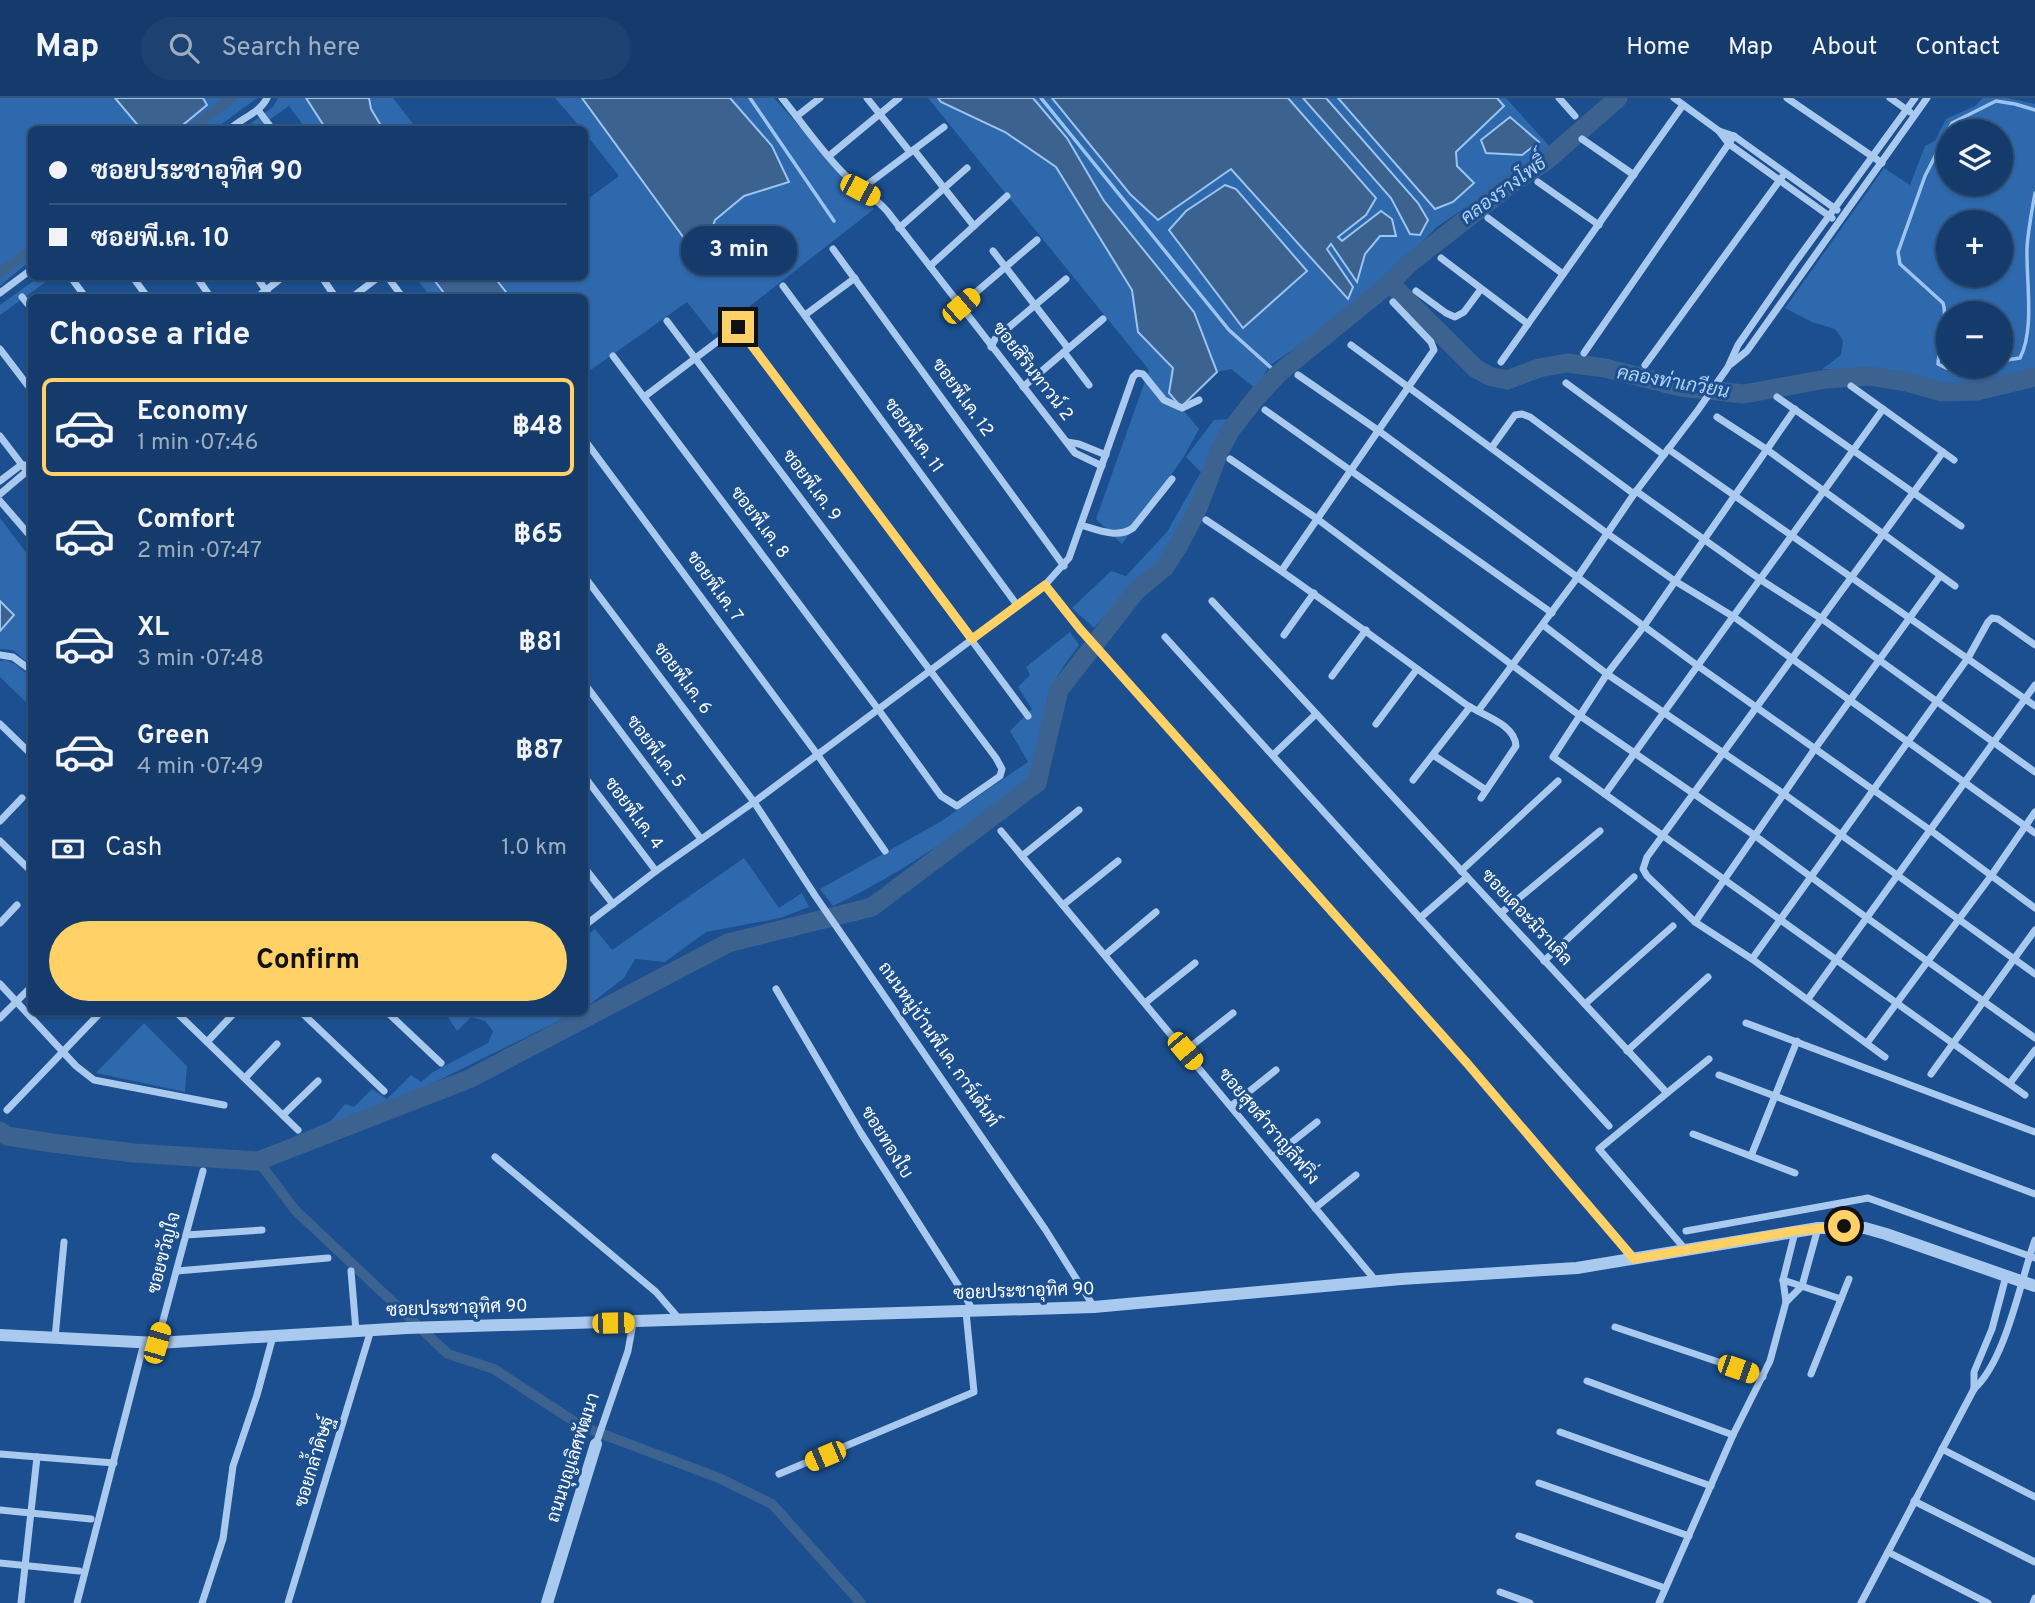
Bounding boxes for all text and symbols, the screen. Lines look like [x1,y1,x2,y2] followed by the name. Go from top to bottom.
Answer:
[141,17,631,80] search box
[35,27,99,69] text: Map
[165,29,203,67] icon: search
[221,32,360,65] text: Search here
[1626,33,1690,63] text: Home
[1728,33,1773,63] text: Map
[1811,33,1877,63] text: About
[1915,33,2000,63] text: Contact
[1936,119,2013,378] map controls
[1936,119,2013,196] button: layers
[1452,143,1555,230] water label: คลองรางโพธิ์
[91,156,303,189] text: ซอยประชาอุทิศ 90
[837,171,884,209] car
[1936,210,2013,287] button: +
[91,223,230,256] text: ซอยพี.เค. 10
[680,226,796,274] callout: 3 min
[709,236,769,265] text: 3 min
[939,284,984,328] car
[1936,301,2013,378] button: −
[722,311,754,343] route end
[49,316,250,356] text: Choose a ride
[986,316,1080,426] street label: ซอยสิรินทาวน์ 2
[926,353,1001,442] street label: ซอยพี.เค. 12
[1615,359,1731,405] water label: คลองท่าเกวียน
[878,392,950,478] street label: ซอยพี.เค. 11
[53,396,116,459] icon: car
[137,396,248,429] text: Economy
[512,411,563,444] text: ฿48
[137,429,258,458] text: 1 min · 07:46
[776,444,848,527] street label: ซอยพี.เค. 9
[724,480,796,564] street label: ซอยพี.เค. 8
[53,504,116,567] icon: car
[137,504,235,537] text: Comfort
[513,519,563,552] text: ฿65
[137,537,262,566] text: 2 min · 07:47
[680,545,750,627] street label: ซอยพี.เค. 7
[53,612,116,675] icon: car
[137,612,169,645] text: XL
[518,627,563,660] text: ฿81
[647,637,719,720] street label: ซอยพี.เค. 6
[137,645,264,674] text: 3 min · 07:48
[620,709,692,793] street label: ซอยพี.เค. 5
[53,720,116,783] icon: car
[137,720,210,753] text: Green
[515,735,563,768] text: ฿87
[137,753,264,782] text: 4 min · 07:49
[598,771,670,855] street label: ซอยพี.เค. 4
[49,830,87,868] icon: cash
[105,832,162,865] text: Cash
[501,834,567,863] text: 1.0 km
[1475,864,1577,971] street label: ซอยเดอะมิราเคิล
[49,921,567,1001] button: Confirm
[872,956,1006,1132] street label: ถนนหมู่บ้านพี.เค. การ์เด้นท์
[1164,1028,1207,1074] car
[1212,1061,1328,1190] street label: ซอยสุขสำราญลีฟวิ่ง
[855,1101,920,1183] street label: ซอยทองใบ
[140,1209,187,1296] street label: ซอยขวัญใจ
[1828,1210,1860,1242] route start
[953,1277,1095,1306] street label: ซอยประชาอุทิศ 90
[386,1294,528,1323] street label: ซอยประชาอุทิศ 90
[592,1312,635,1334] car
[142,1320,173,1366] car
[1715,1352,1762,1386] car
[541,1390,606,1526] street label: ถนนบุญเลิศพัฒนา
[285,1412,340,1510] street label: ซอยกล้ำดิษฐ์
[802,1438,849,1474] car

